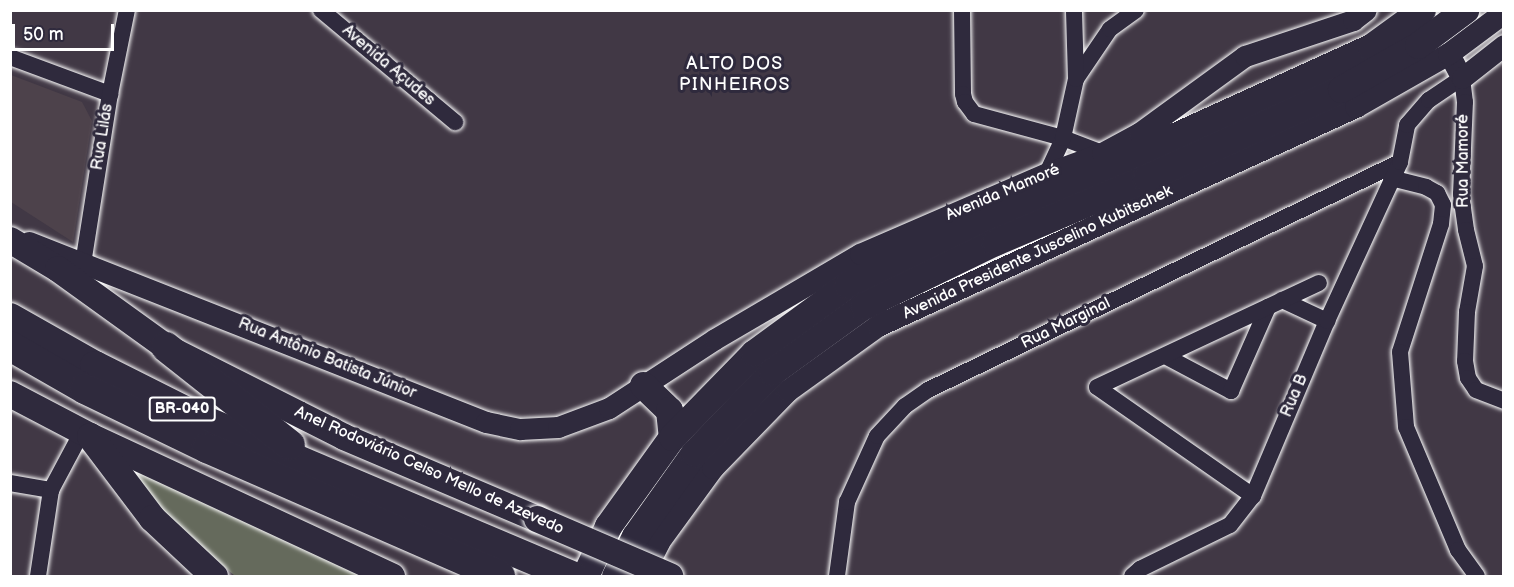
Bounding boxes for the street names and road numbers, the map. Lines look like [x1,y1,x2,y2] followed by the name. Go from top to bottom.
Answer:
[338,22,438,110] street label: Avenida Açudes
[88,102,118,172] street label: Rua Lilás
[1454,114,1474,208] street label: Rua Mamoré
[943,160,1063,226] street label: Avenida Mamoré
[900,182,1176,324] street label: Avenida Presidente Juscelino Kubitschek
[1018,294,1114,354] street label: Rua Marginal
[235,314,419,404] street label: Rua Antônio Batista Júnior
[1277,372,1313,420] street label: Rua B
[148,397,216,421] road number: BR-040
[291,403,567,539] street label: Anel Rodoviário Celso Mello de Azevedo

